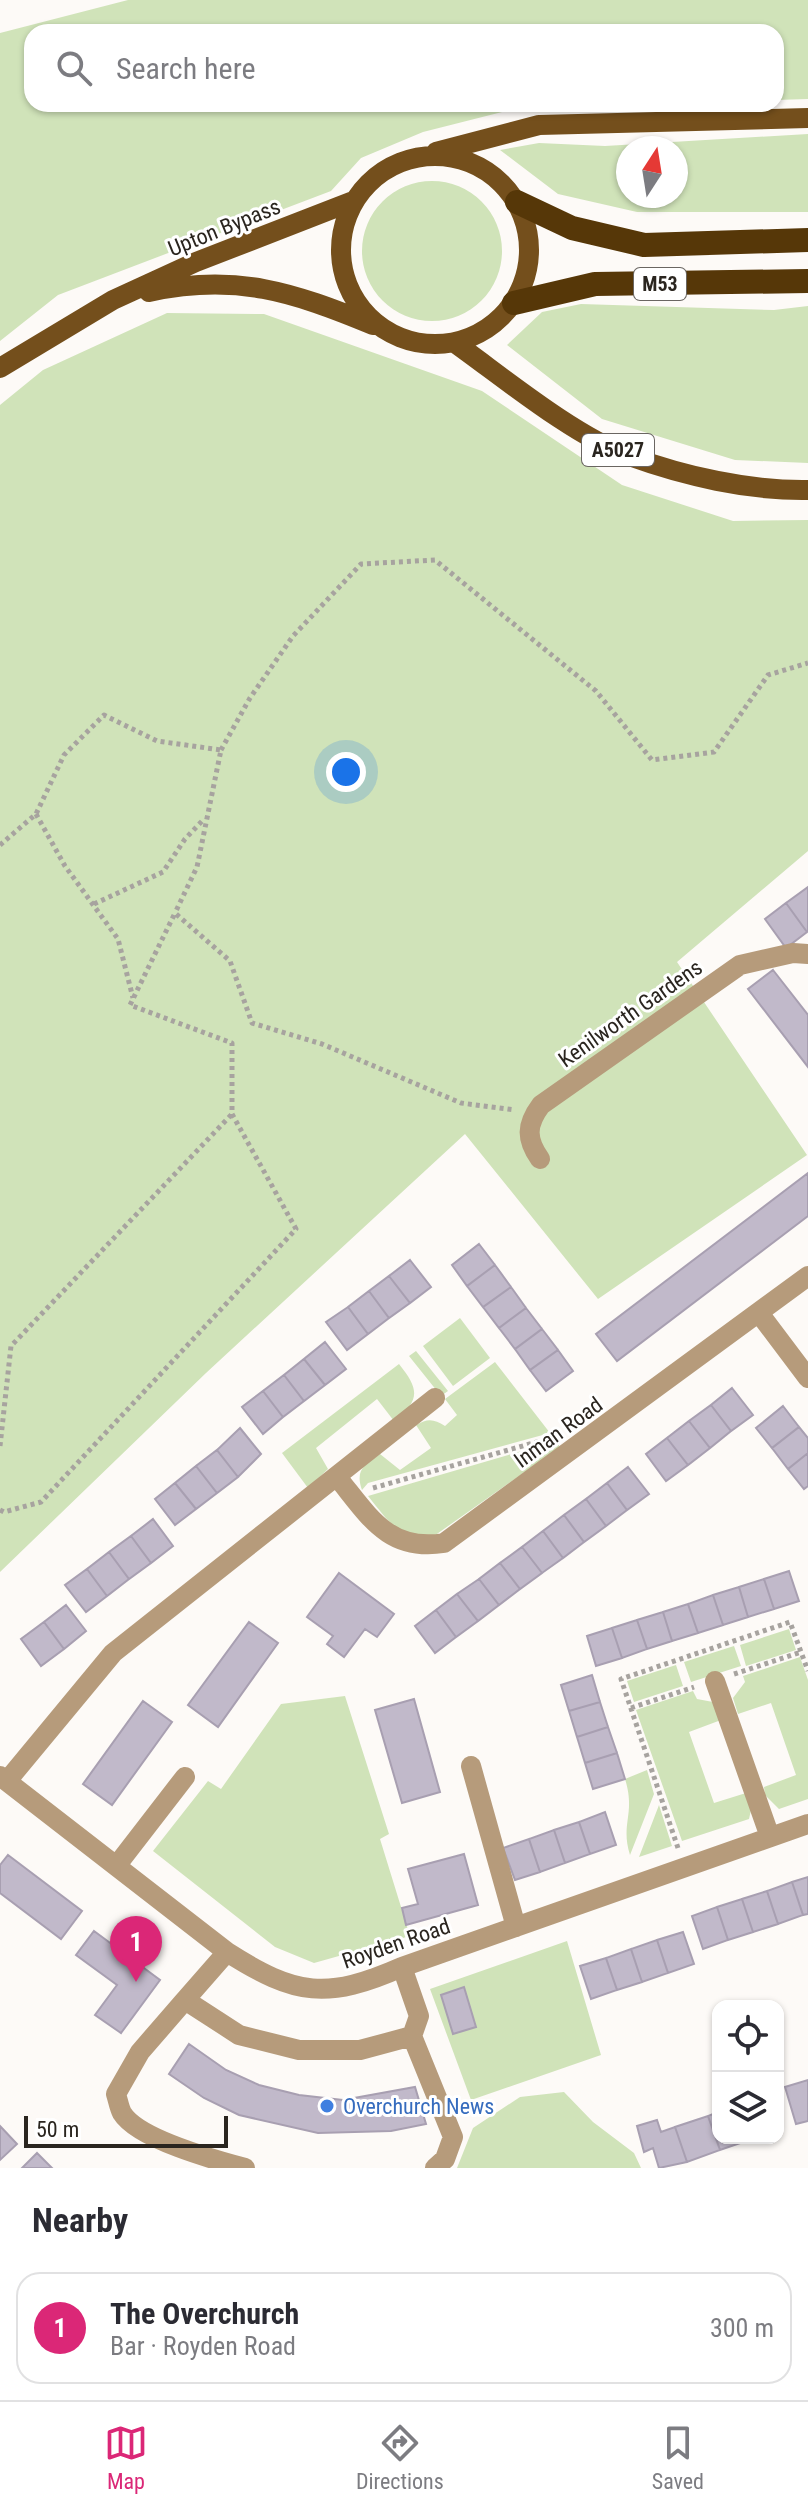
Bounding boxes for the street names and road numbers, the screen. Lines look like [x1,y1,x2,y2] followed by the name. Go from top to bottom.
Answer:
[164,194,284,261] street label: Upton Bypass
[634,268,686,300] road number: M53
[582,434,654,466] road number: A5027
[554,955,707,1072] street label: Kenilworth Gardens
[509,1392,607,1473] street label: Inman Road
[339,1913,454,1974] street label: Royden Road

